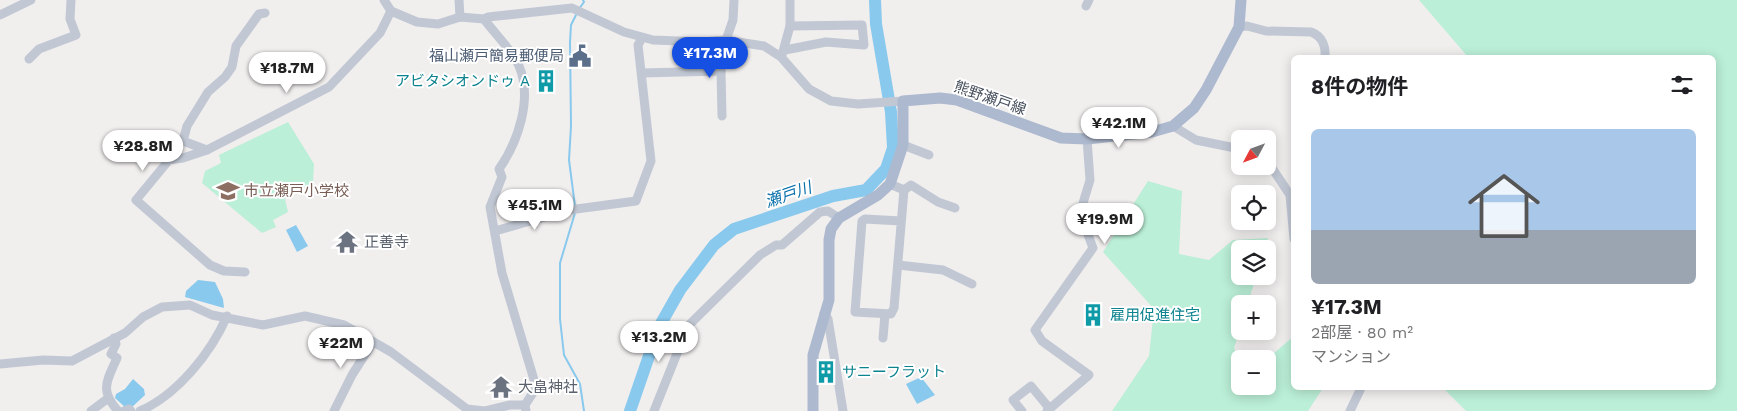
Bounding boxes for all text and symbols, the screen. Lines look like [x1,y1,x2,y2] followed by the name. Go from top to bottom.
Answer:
[669,36,751,79] pin: ¥17.3M
[567,43,593,69] public building icon: 福山瀬戸簡易郵便局
[683,43,737,62] text: ¥17.3M
[429,47,564,65] place label: 福山瀬戸簡易郵便局
[246,52,328,94] pin: ¥18.7M
[260,58,314,77] text: ¥18.7M
[533,68,559,94] building icon: アビタシオンドゥ A
[1668,71,1696,99] icon: filters
[395,72,530,90] place label: アビタシオンドゥ A
[1311,74,1408,99] text: 8件の物件
[952,77,1028,119] street label: 熊野瀬戸線
[1078,106,1160,149] pin: ¥42.1M
[1092,113,1146,132] text: ¥42.1M
[102,130,184,172] pin: ¥28.8M
[1231,130,1276,175] north arrow
[1231,130,1276,395] map controls
[113,136,173,155] text: ¥28.8M
[1459,161,1549,251] icon: home
[762,177,816,211] water label: 瀬戸川
[215,178,241,204] school or university icon: 市立瀬戸小学校
[244,182,349,200] place label: 市立瀬戸小学校
[1231,185,1276,230] button: locate
[494,188,576,231] pin: ¥45.1M
[508,195,562,214] text: ¥45.1M
[1064,202,1146,245] pin: ¥19.9M
[1077,209,1133,228] text: ¥19.9M
[334,229,360,255] temple icon: 正善寺
[364,233,409,251] place label: 正善寺
[1231,240,1276,285] button: layers
[1311,294,1382,319] text: ¥17.3M
[1231,295,1276,340] button: +
[1080,302,1106,328] building icon: 雇用促進住宅
[1110,306,1200,324] place label: 雇用促進住宅
[618,320,700,363] pin: ¥13.2M
[1311,323,1413,342] text: 2部屋 · 80 m²
[311,326,371,369] pin: ¥22M
[631,327,687,346] text: ¥13.2M
[319,333,363,352] text: ¥22M
[1311,347,1391,366] text: マンション
[1231,350,1276,395] button: −
[813,359,839,385] building icon: サニーフラット
[842,363,946,381] place label: サニーフラット
[488,374,514,400] temple icon: 大畠神社
[518,378,578,396] place label: 大畠神社

